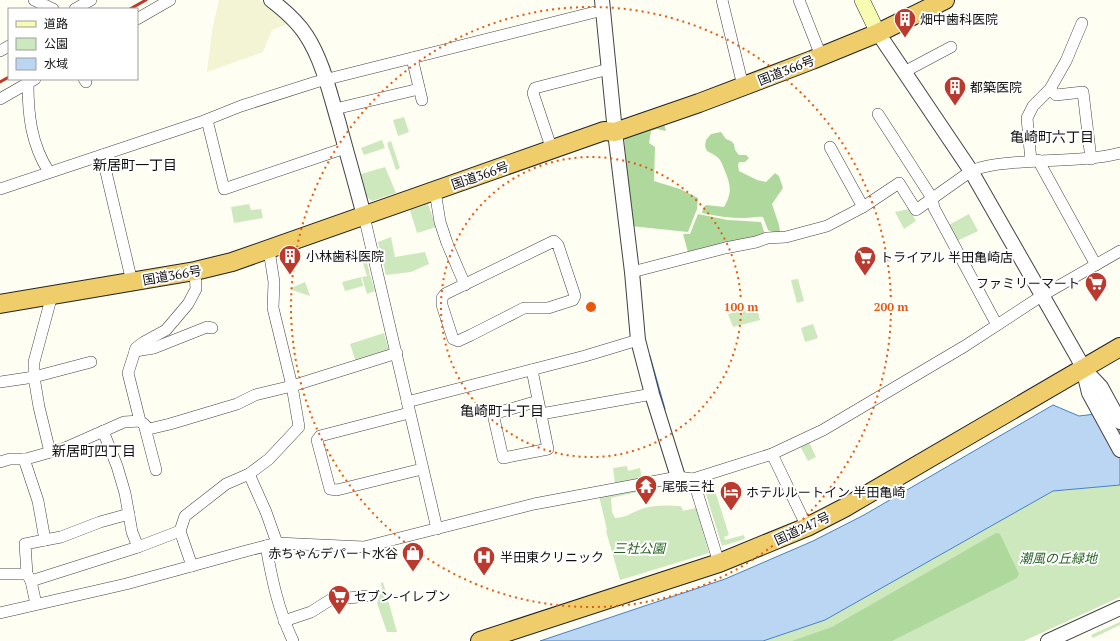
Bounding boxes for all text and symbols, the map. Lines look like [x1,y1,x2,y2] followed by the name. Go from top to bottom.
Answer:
[892,6,918,39] building icon: 畑中歯科医院
[8,8,138,80] legend
[920,10,998,28] place label: 畑中歯科医院
[44,16,68,31] text: 道路
[44,36,68,51] text: 公園
[755,51,817,89] street label: 国道366号
[44,56,68,71] text: 水域
[942,74,968,107] building icon: 都築医院
[970,78,1022,96] place label: 都築医院
[1010,127,1094,146] district label: 亀崎町六丁目
[93,155,177,174] district label: 新居町一丁目
[449,157,511,193] street label: 国道366号
[277,243,303,276] building icon: 小林歯科医院
[852,244,878,277] supermarket icon: トライアル 半田亀崎店
[306,247,384,265] place label: 小林歯科医院
[880,248,1013,266] place label: トライアル 半田亀崎店
[141,261,203,289] street label: 国道366号
[1083,270,1109,303] supermarket icon: ファミリーマート
[976,274,1080,292] place label: ファミリーマート
[724,299,758,314] text: 100 m
[874,299,908,314] text: 200 m
[584,300,598,314] centre of rings
[460,401,544,420] district label: 亀崎町十丁目
[52,441,136,460] district label: 新居町四丁目
[633,473,659,506] temple icon: 尾張三社
[662,477,714,495] place label: 尾張三社
[718,479,744,512] hotel icon: ホテルルートイン 半田亀崎
[746,483,905,501] place label: ホテルルートイン 半田亀崎
[771,507,833,549] street label: 国道247号
[613,539,667,557] park label: 三社公園
[400,540,426,573] shop icon: 赤ちゃんデパート水谷
[268,544,398,562] place label: 赤ちゃんデパート水谷
[471,544,497,577] hospital icon: 半田東クリニック
[500,548,604,566] place label: 半田東クリニック
[1019,549,1099,567] park label: 潮風の丘緑地
[326,583,352,616] supermarket icon: セブン-イレブン
[354,587,451,605] place label: セブン-イレブン

